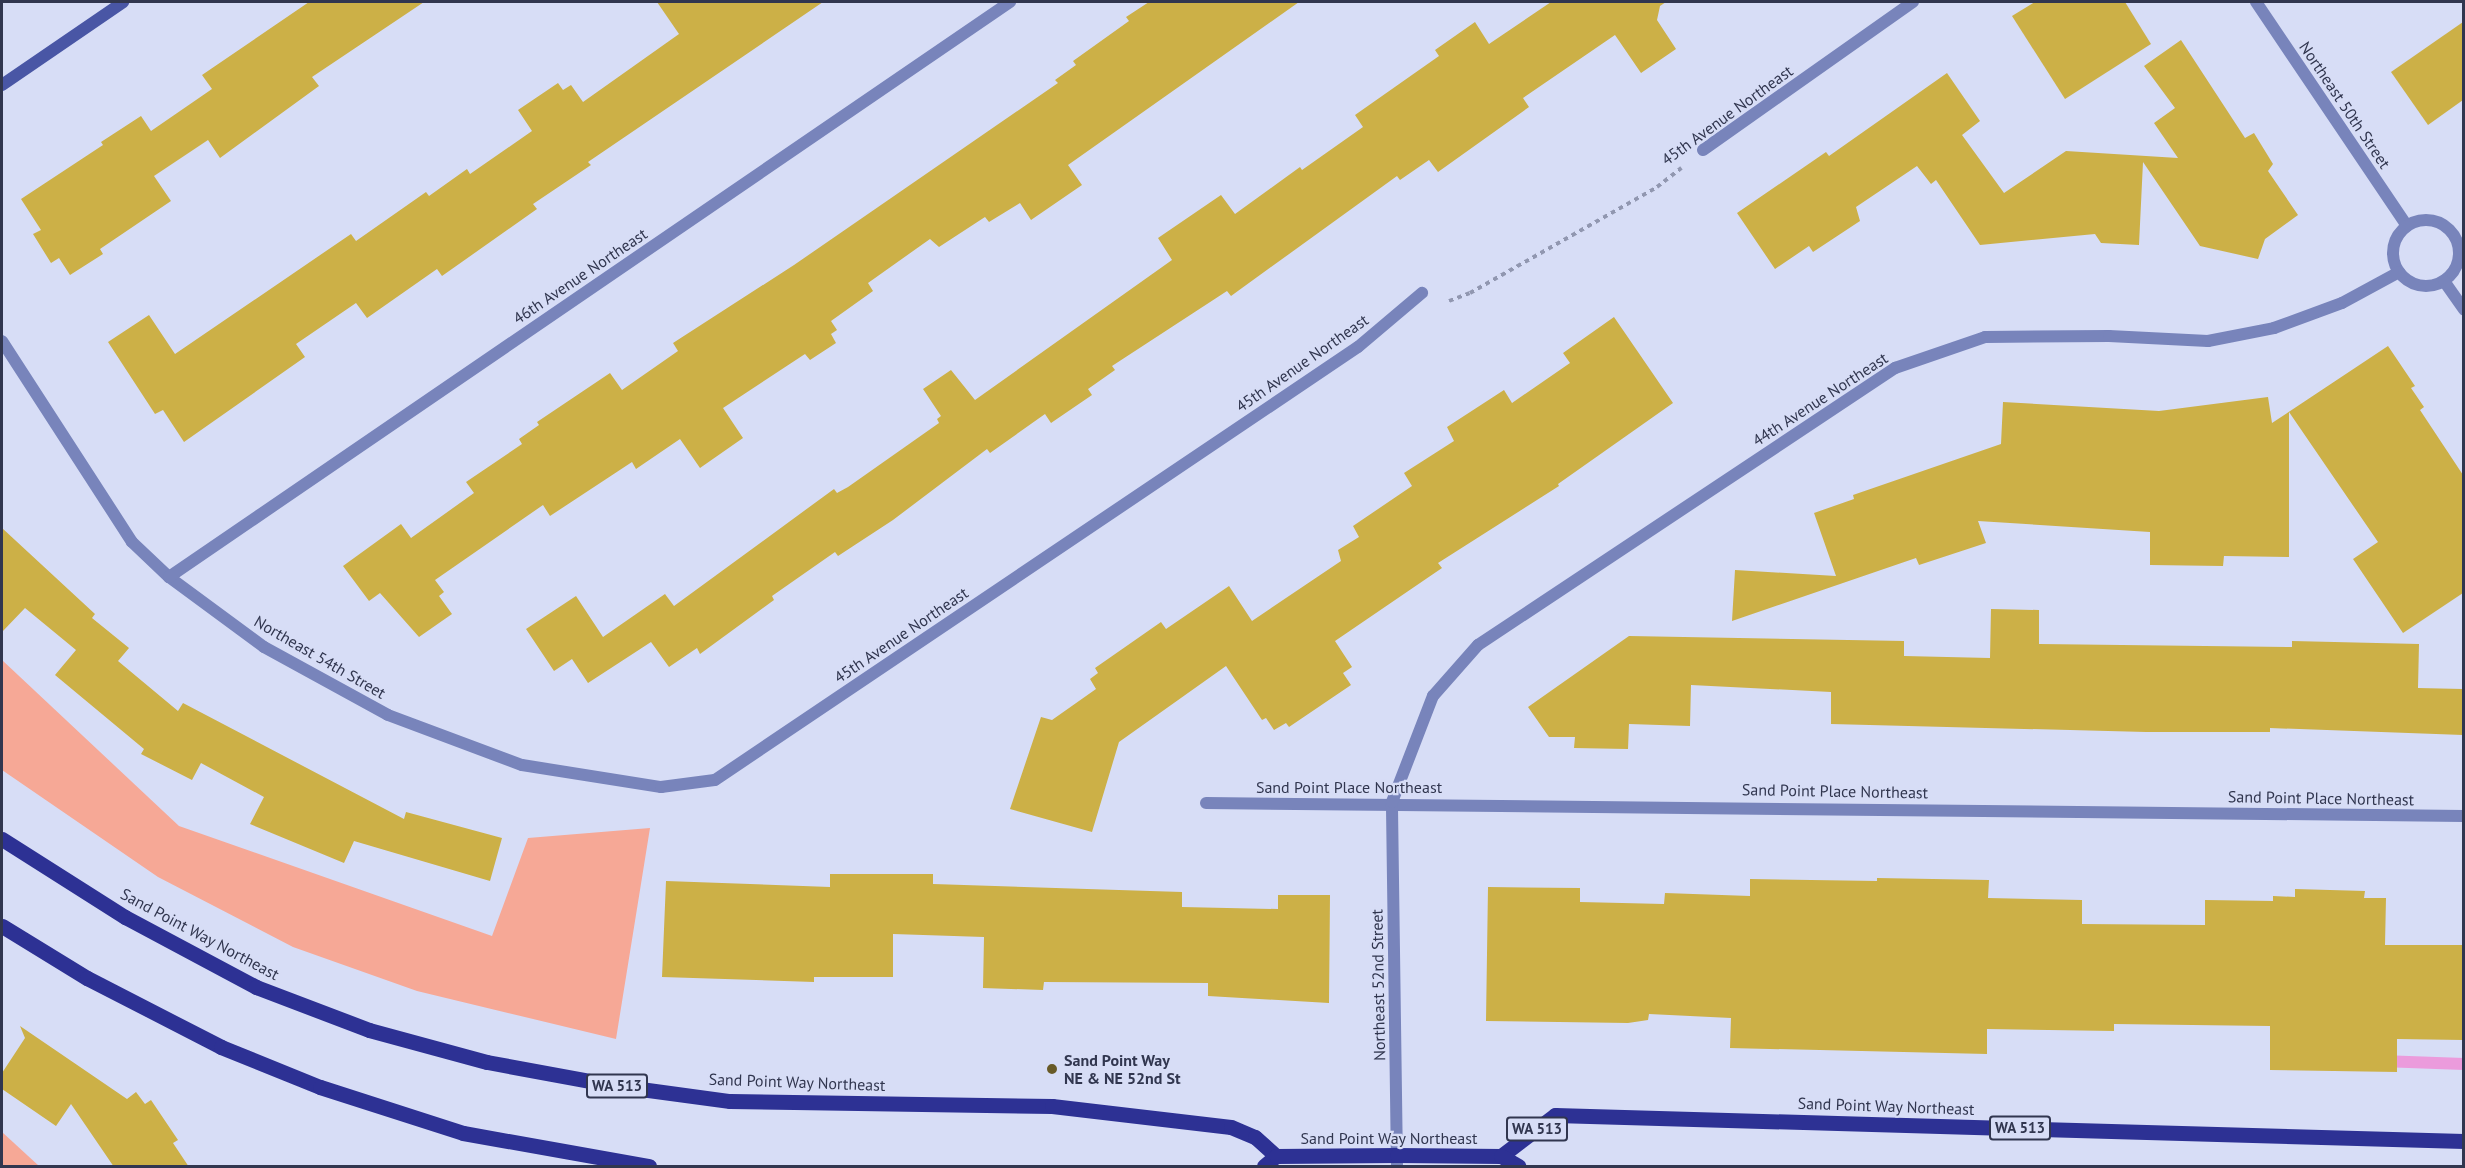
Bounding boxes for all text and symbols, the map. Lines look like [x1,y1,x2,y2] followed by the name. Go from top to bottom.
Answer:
[2295,38,2395,172] street label: Northeast 50th Street
[1658,61,1796,169] street label: 45th Avenue Northeast
[509,224,651,328] street label: 46th Avenue Northeast
[1232,310,1372,416] street label: 45th Avenue Northeast
[1749,348,1891,450] street label: 44th Avenue Northeast
[830,583,972,687] street label: 45th Avenue Northeast
[251,612,389,702] street label: Northeast 54th Street
[1256,777,1442,797] street label: Sand Point Place Northeast
[1742,780,1928,802] street label: Sand Point Place Northeast
[2228,787,2414,809] street label: Sand Point Place Northeast
[117,884,283,984] street label: Sand Point Way Northeast
[1367,909,1389,1061] street label: Northeast 52nd Street
[1064,1050,1180,1088] place label: Sand Point Way NE & NE 52nd St
[1045,1062,1059,1076] marker: Sand Point Way NE & NE 52nd St
[708,1069,886,1095] street label: Sand Point Way Northeast
[586,1074,648,1098] road number: WA 513
[1797,1093,1975,1119] street label: Sand Point Way Northeast
[1988,1116,2052,1140] road number: WA 513
[1506,1117,1568,1141] road number: WA 513
[1300,1128,1478,1148] street label: Sand Point Way Northeast

